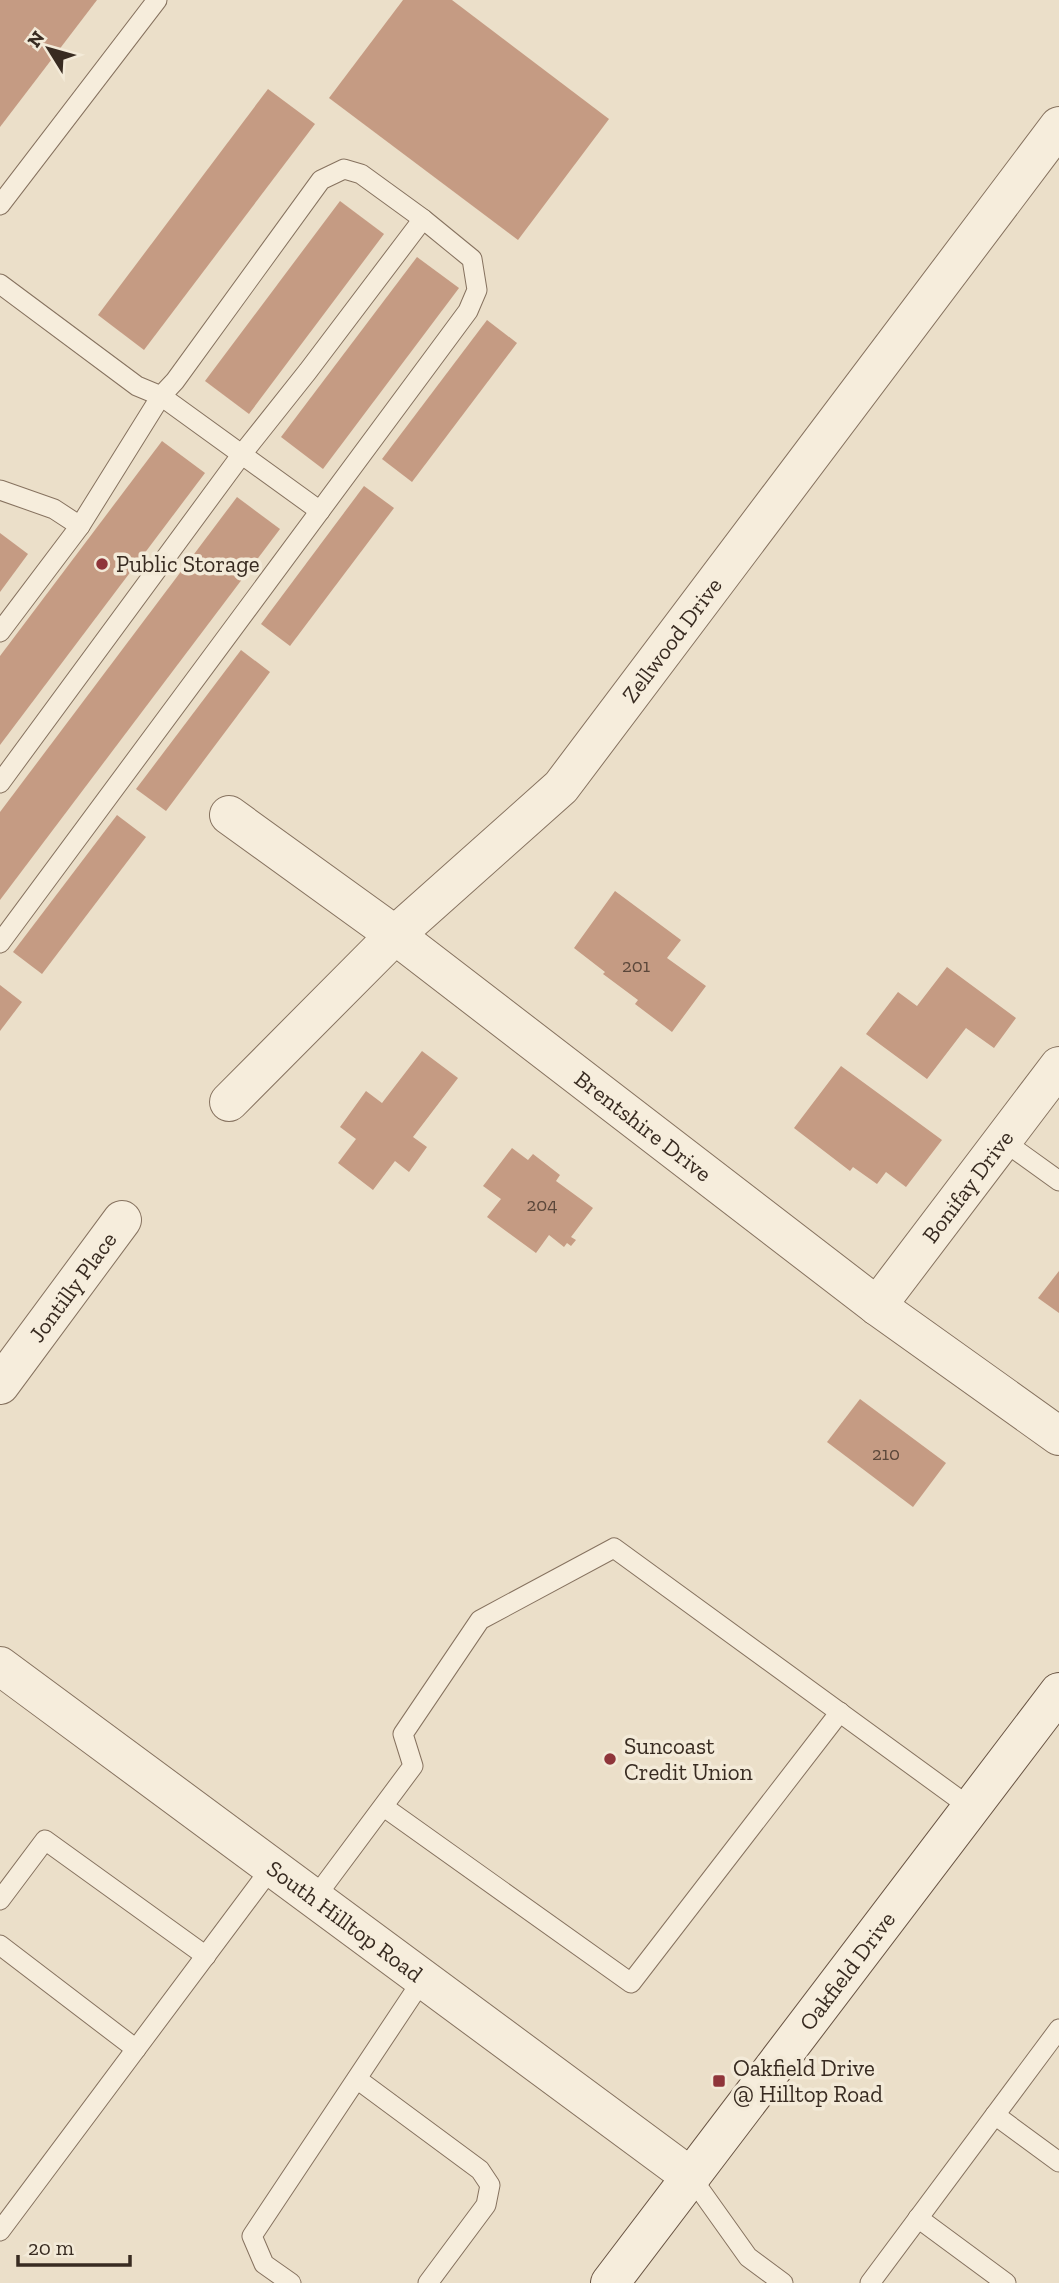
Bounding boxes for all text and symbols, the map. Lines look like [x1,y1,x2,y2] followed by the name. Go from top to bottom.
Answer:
[14,14,84,84] north arrow
[22,26,49,52] text: N
[116,550,260,578] place label: Public Storage
[94,556,110,572] marker: Public Storage
[616,572,728,708] street label: Zellwood Drive
[622,954,650,977] house number: 201
[569,1064,717,1188] street label: Brentshire Drive
[916,1125,1019,1248] street label: Bonifay Drive
[527,1193,557,1216] house number: 204
[23,1226,122,1348] street label: Jontilly Place
[872,1442,900,1465] house number: 210
[624,1732,753,1786] place label: Suncoast Credit Union
[602,1751,618,1767] marker: Suncoast Credit Union
[261,1854,429,1988] street label: South Hilltop Road
[793,1906,901,2036] street label: Oakfield Drive
[733,2054,883,2108] place label: Oakfield Drive @ Hilltop Road
[711,2073,727,2089] marker: Oakfield Drive @ Hilltop Road
[18,2224,130,2268] scale bar
[28,2235,74,2260] text: 20 m

